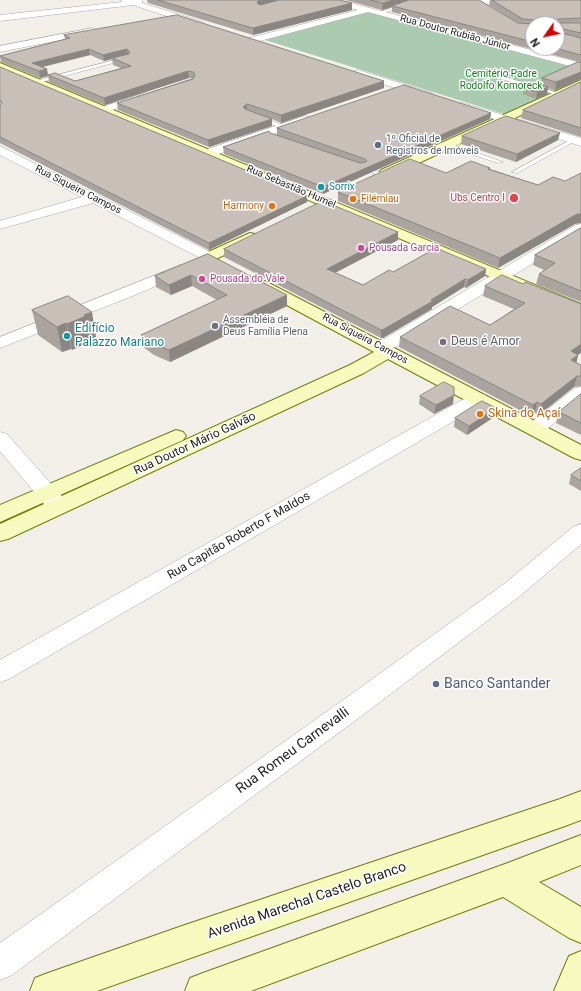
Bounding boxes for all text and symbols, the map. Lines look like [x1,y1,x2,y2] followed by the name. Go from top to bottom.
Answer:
[399,13,511,53] street label: Rua Doutor Rubião Júnior
[525,16,565,56] north arrow
[528,35,543,49] text: N
[460,68,542,92] park label: Cemitério Padre Rodolfo Komoreck
[386,133,479,156] place label: 1º Oficial de Registros de Imóveis
[373,140,383,150] marker: 1º Oficial de Registros de Imóveis
[33,163,123,217] street label: Rua Siqueira Campos
[245,163,337,211] street label: Rua Sebastião Humel
[329,181,355,193] place label: Sorrix
[316,182,326,192] marker: Sorrix
[450,192,505,204] place label: Ubs Centro I
[508,192,520,204] marker: Ubs Centro I
[361,193,399,205] place label: Filémiau
[348,194,358,204] marker: Filémiau
[223,200,264,212] place label: Harmony
[267,201,277,211] marker: Harmony
[369,242,439,254] place label: Pousada Garcia
[356,243,366,253] marker: Pousada Garcia
[210,273,285,285] place label: Pousada do Vale
[197,274,207,284] marker: Pousada do Vale
[320,311,410,367] street label: Rua Siqueira Campos
[223,314,308,338] place label: Assembléia de Deus Família Plena
[210,321,220,331] marker: Assembléia de Deus Família Plena
[75,322,164,350] place label: Edifício Palazzo Mariano
[62,331,72,341] marker: Edifício Palazzo Mariano
[451,335,520,349] place label: Deus é Amor
[438,337,448,347] marker: Deus é Amor
[488,407,560,421] place label: Skina do Açaí
[132,409,258,479] street label: Rua Doutor Mário Galvão
[475,409,485,419] marker: Skina do Açaí
[165,489,313,583] street label: Rua Capitão Roberto F Maldos
[444,676,551,692] place label: Banco Santander
[431,679,441,689] marker: Banco Santander
[233,704,353,798] street label: Rua Romeu Carnevalli
[205,859,409,943] street label: Avenida Marechal Castelo Branco

